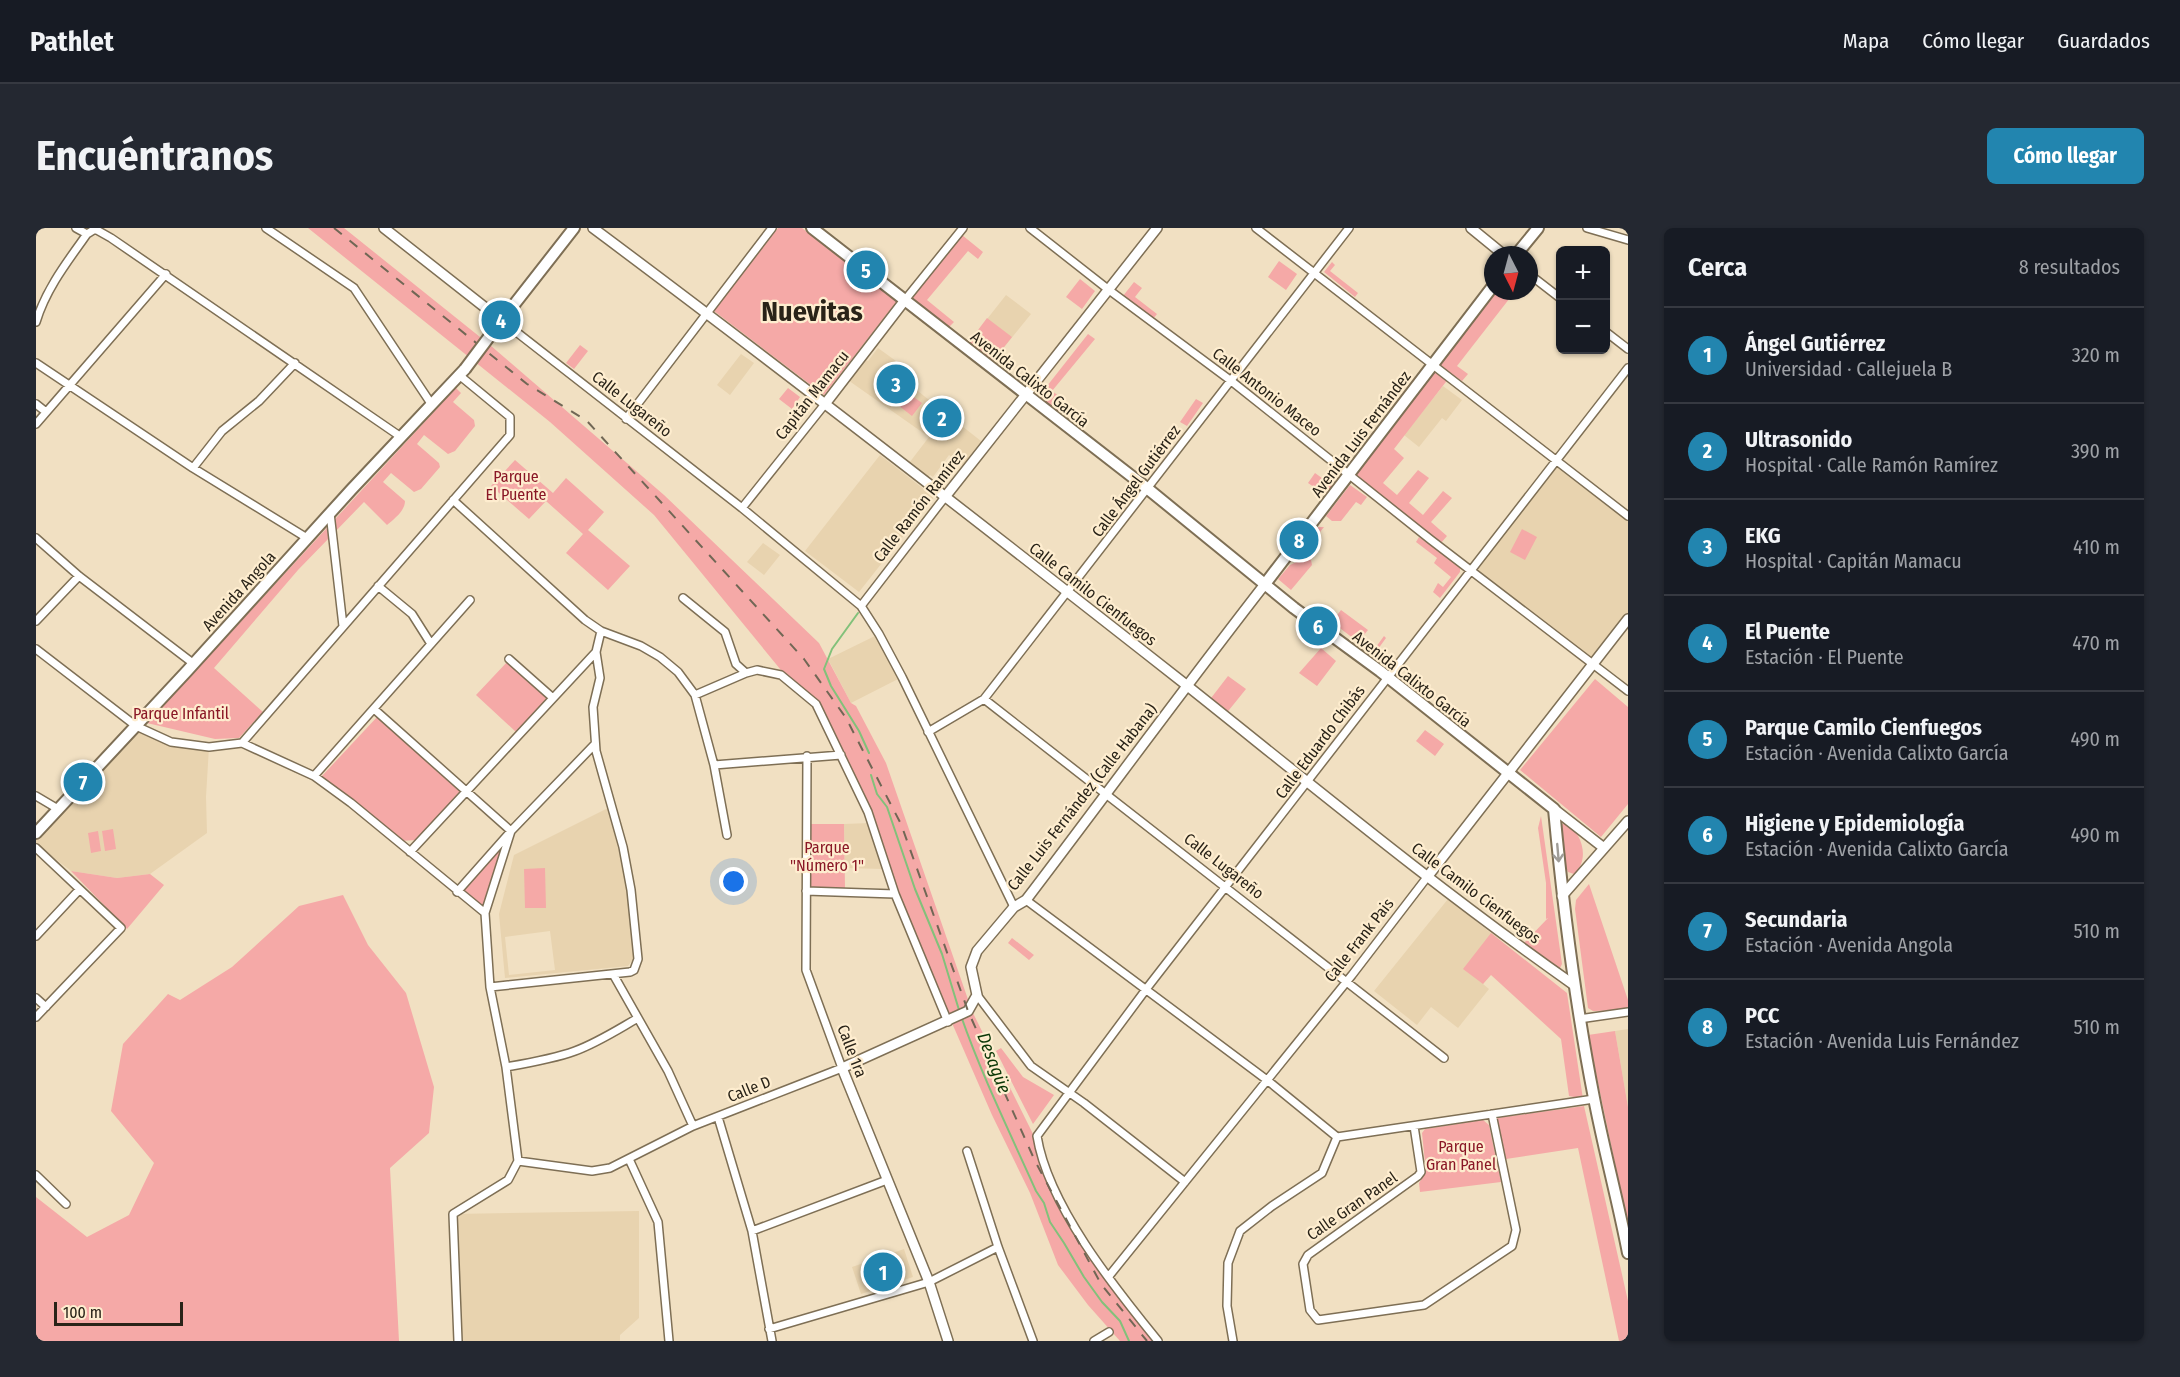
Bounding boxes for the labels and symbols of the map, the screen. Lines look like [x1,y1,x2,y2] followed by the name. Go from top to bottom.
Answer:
[1484,246,1538,300] north arrow
[846,248,886,292] pin: 5
[761,295,863,328] district label: Nuevitas
[482,298,520,343] pin: 4
[967,327,1093,431] street label: Avenida Calixto García
[1209,344,1325,440] street label: Calle Antonio Maceo
[771,347,853,443] street label: Capitán Mamacu
[876,362,916,406] pin: 3
[588,367,676,441] street label: Calle Lugareño
[1307,367,1415,501] street label: Avenida Luis Fernández
[922,396,962,441] pin: 2
[1088,421,1184,541] street label: Calle Ángel Gutiérrez
[869,446,969,566] street label: Calle Ramón Ramírez
[486,467,547,504] park label: Parque El Puente
[1280,518,1318,562] pin: 8
[1026,538,1161,650] street label: Calle Camilo Cienfuegos
[198,547,280,635] street label: Avenida Angola
[1298,604,1338,648] pin: 6
[1349,627,1475,731] street label: Avenida Calixto García
[1271,681,1369,802] street label: Calle Eduardo Chibás
[1003,700,1161,894] street label: Calle Luis Fernández (Calle Habana)
[133,704,229,723] park label: Parque Infantil
[64,760,102,804] pin: 7
[1180,829,1268,903] street label: Calle Lugareño
[790,838,864,875] park label: Parque "Número 1"
[1408,838,1544,948] street label: Calle Camilo Cienfuegos
[1553,842,1564,862] one-way arrow
[719,867,748,896] your location
[1320,894,1398,986] street label: Calle Frank Pais
[833,1022,871,1080] street label: Calle 1ra
[972,1030,1016,1097] water label: Desagüe
[725,1072,773,1106] street label: Calle D
[1426,1137,1496,1174] park label: Parque Gran Panel
[1303,1168,1401,1244] street label: Calle Gran Panel
[864,1250,902,1294] pin: 1
[54,1299,183,1326] scale bar

